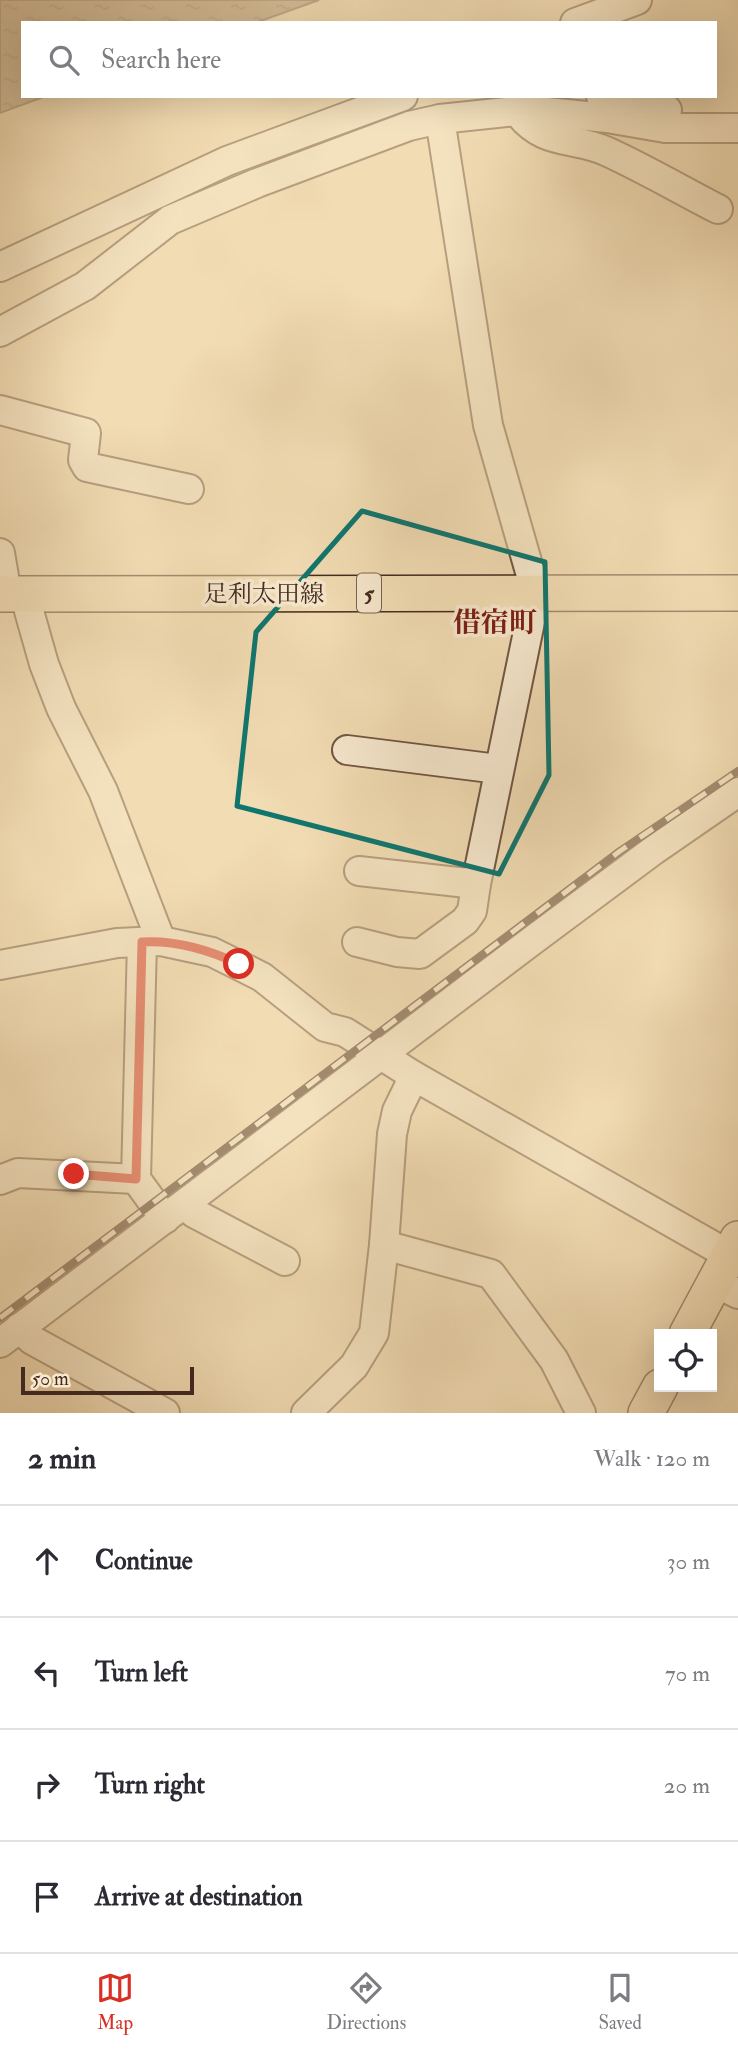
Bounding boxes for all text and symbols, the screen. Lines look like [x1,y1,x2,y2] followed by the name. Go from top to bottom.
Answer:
[21,21,717,98] search box
[45,41,83,79] icon: search
[101,44,221,76] text: Search here
[357,573,381,612] road number: 5
[204,579,324,610] street label: 足利太田線
[453,606,537,641] district label: 借宿町
[223,948,254,979] route start
[58,1158,89,1189] route end
[654,1329,717,1392] map controls
[654,1329,717,1392] button: locate
[21,1364,194,1396] scale bar
[32,1367,69,1391] text: 50 m
[28,1440,96,1477] text: 2 min
[594,1444,710,1473] text: Walk · 120 m
[28,1542,66,1580] icon: ahead
[95,1545,193,1577] text: Continue
[667,1547,710,1576] text: 30 m
[28,1654,66,1692] icon: left
[95,1657,188,1689] text: Turn left
[665,1659,710,1688] text: 70 m
[28,1766,66,1804] icon: right
[95,1769,205,1801] text: Turn right
[664,1771,710,1800] text: 20 m
[28,1878,66,1916] icon: arrive
[95,1881,303,1913] text: Arrive at destination
[96,1969,134,2035] tab: Map
[326,1969,406,2035] tab: Directions
[598,1969,642,2035] tab: Saved

